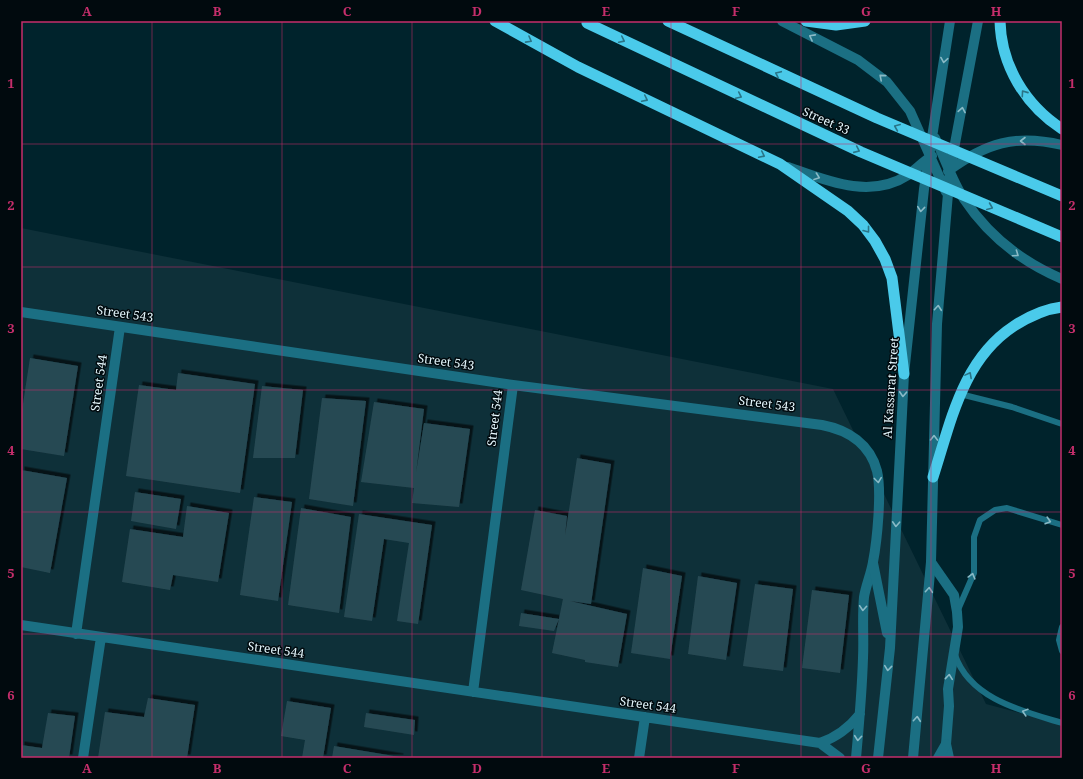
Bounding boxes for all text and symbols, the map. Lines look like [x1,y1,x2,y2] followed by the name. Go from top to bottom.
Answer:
[82,2,92,20] text: A
[213,2,222,20] text: B
[343,2,352,20] text: C
[472,2,482,20] text: D
[602,2,611,20] text: E
[732,2,740,20] text: F
[861,2,871,20] text: G
[991,2,1002,20] text: H
[808,34,816,42] one-way arrow
[525,35,532,43] one-way arrow
[618,35,625,43] one-way arrow
[940,56,949,63] one-way arrow
[775,71,783,79] one-way arrow
[7,74,15,92] text: 1
[1068,74,1076,92] text: 1
[879,75,887,82] one-way arrow
[1022,90,1029,97] one-way arrow
[735,91,743,99] one-way arrow
[640,94,648,102] one-way arrow
[800,103,853,139] street label: Street 33
[957,107,966,113] one-way arrow
[894,124,901,132] one-way arrow
[1020,136,1026,145] one-way arrow
[853,145,861,153] one-way arrow
[758,150,765,158] one-way arrow
[813,173,820,181] one-way arrow
[7,196,15,214] text: 2
[1068,196,1076,214] text: 2
[985,202,993,210] one-way arrow
[917,206,926,212] one-way arrow
[862,226,869,233] one-way arrow
[1012,249,1019,256] one-way arrow
[96,301,155,326] street label: Street 543
[933,305,942,311] one-way arrow
[7,319,15,337] text: 3
[1068,319,1076,337] text: 3
[878,337,903,439] street label: Al Kassarat Street
[417,349,476,374] street label: Street 543
[86,353,111,412] street label: Street 544
[965,371,972,379] one-way arrow
[483,388,506,447] street label: Street 544
[738,392,797,415] street label: Street 543
[899,392,907,398] one-way arrow
[930,435,938,441] one-way arrow
[7,441,15,459] text: 4
[1068,441,1076,459] text: 4
[873,477,882,483] one-way arrow
[1044,516,1051,525] one-way arrow
[892,521,901,527] one-way arrow
[7,564,15,582] text: 5
[1068,564,1076,582] text: 5
[968,572,976,579] one-way arrow
[924,587,933,593] one-way arrow
[859,605,868,611] one-way arrow
[247,637,306,662] street label: Street 544
[884,665,893,671] one-way arrow
[944,674,953,681] one-way arrow
[7,686,15,704] text: 6
[1068,686,1076,704] text: 6
[619,692,678,717] street label: Street 544
[1021,708,1028,717] one-way arrow
[912,716,921,722] one-way arrow
[853,735,862,741] one-way arrow
[82,759,92,777] text: A
[213,759,222,777] text: B
[343,759,352,777] text: C
[472,759,482,777] text: D
[602,759,611,777] text: E
[732,759,740,777] text: F
[861,759,871,777] text: G
[991,759,1002,777] text: H

